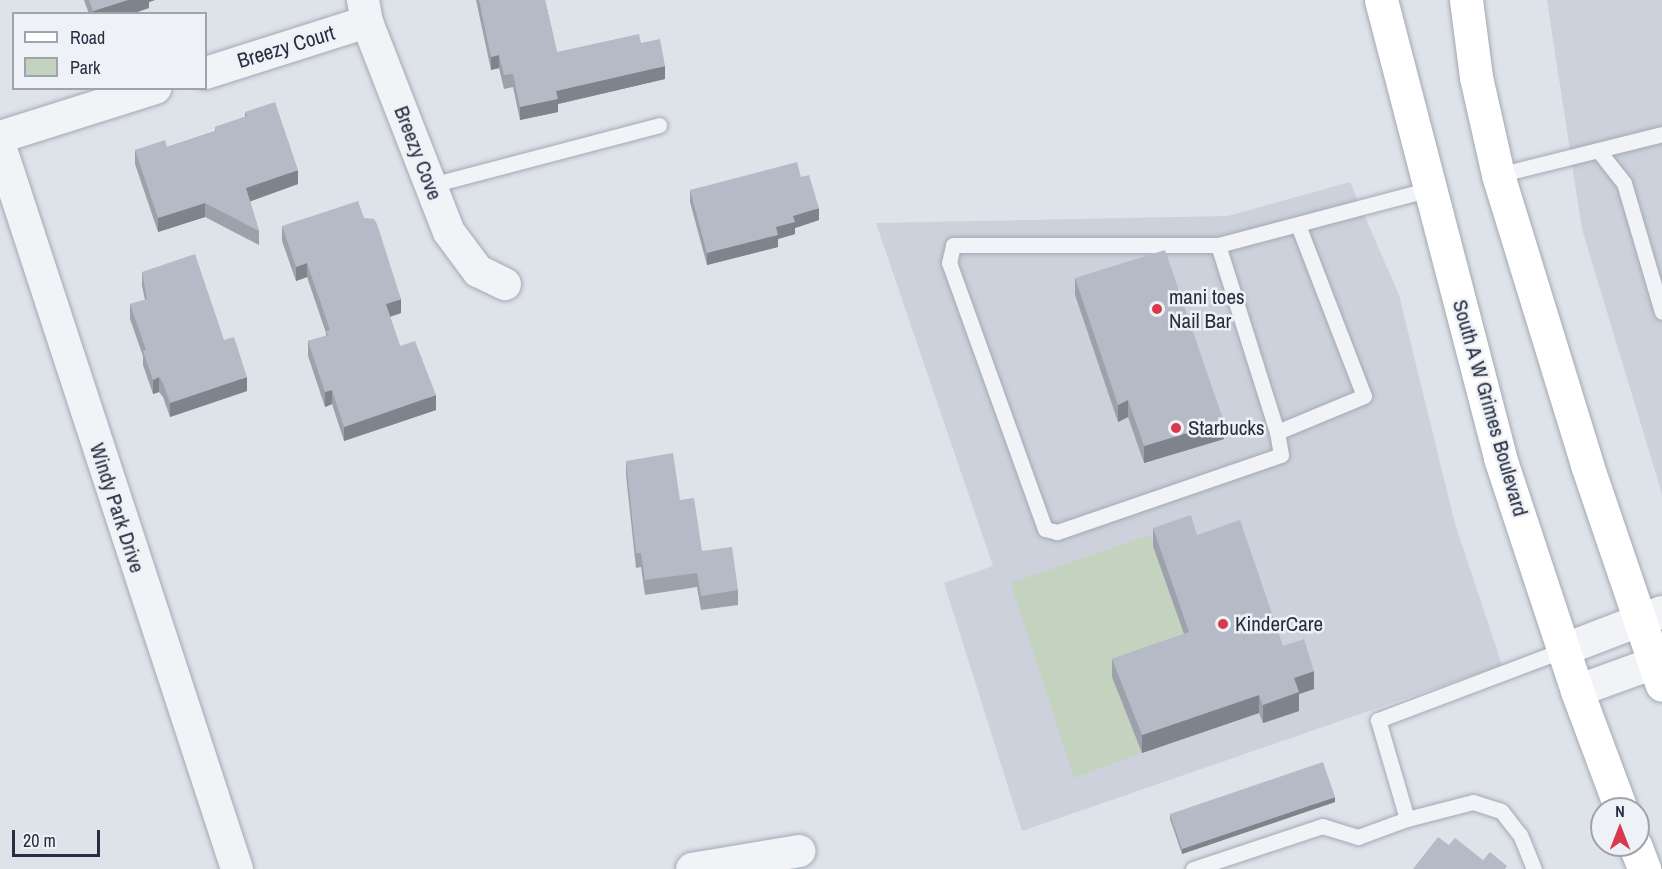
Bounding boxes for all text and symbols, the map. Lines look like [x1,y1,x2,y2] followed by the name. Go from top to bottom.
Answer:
[12,12,207,90] legend
[234,20,338,74] street label: Breezy Court
[70,25,105,50] text: Road
[70,55,100,80] text: Park
[389,102,447,204] street label: Breezy Cove
[1169,284,1245,334] place label: mani toes Nail Bar
[1447,296,1533,520] street label: South A W Grimes Boulevard
[1150,302,1164,316] marker: mani toes Nail Bar
[1188,415,1265,441] place label: Starbucks
[1169,421,1183,435] marker: Starbucks
[84,440,150,576] street label: Windy Park Drive
[1235,611,1323,637] place label: KinderCare
[1216,617,1230,631] marker: KinderCare
[1590,797,1650,857] north arrow
[1615,800,1625,822] text: N
[15,818,104,856] scale bar
[23,828,56,853] text: 20 m

